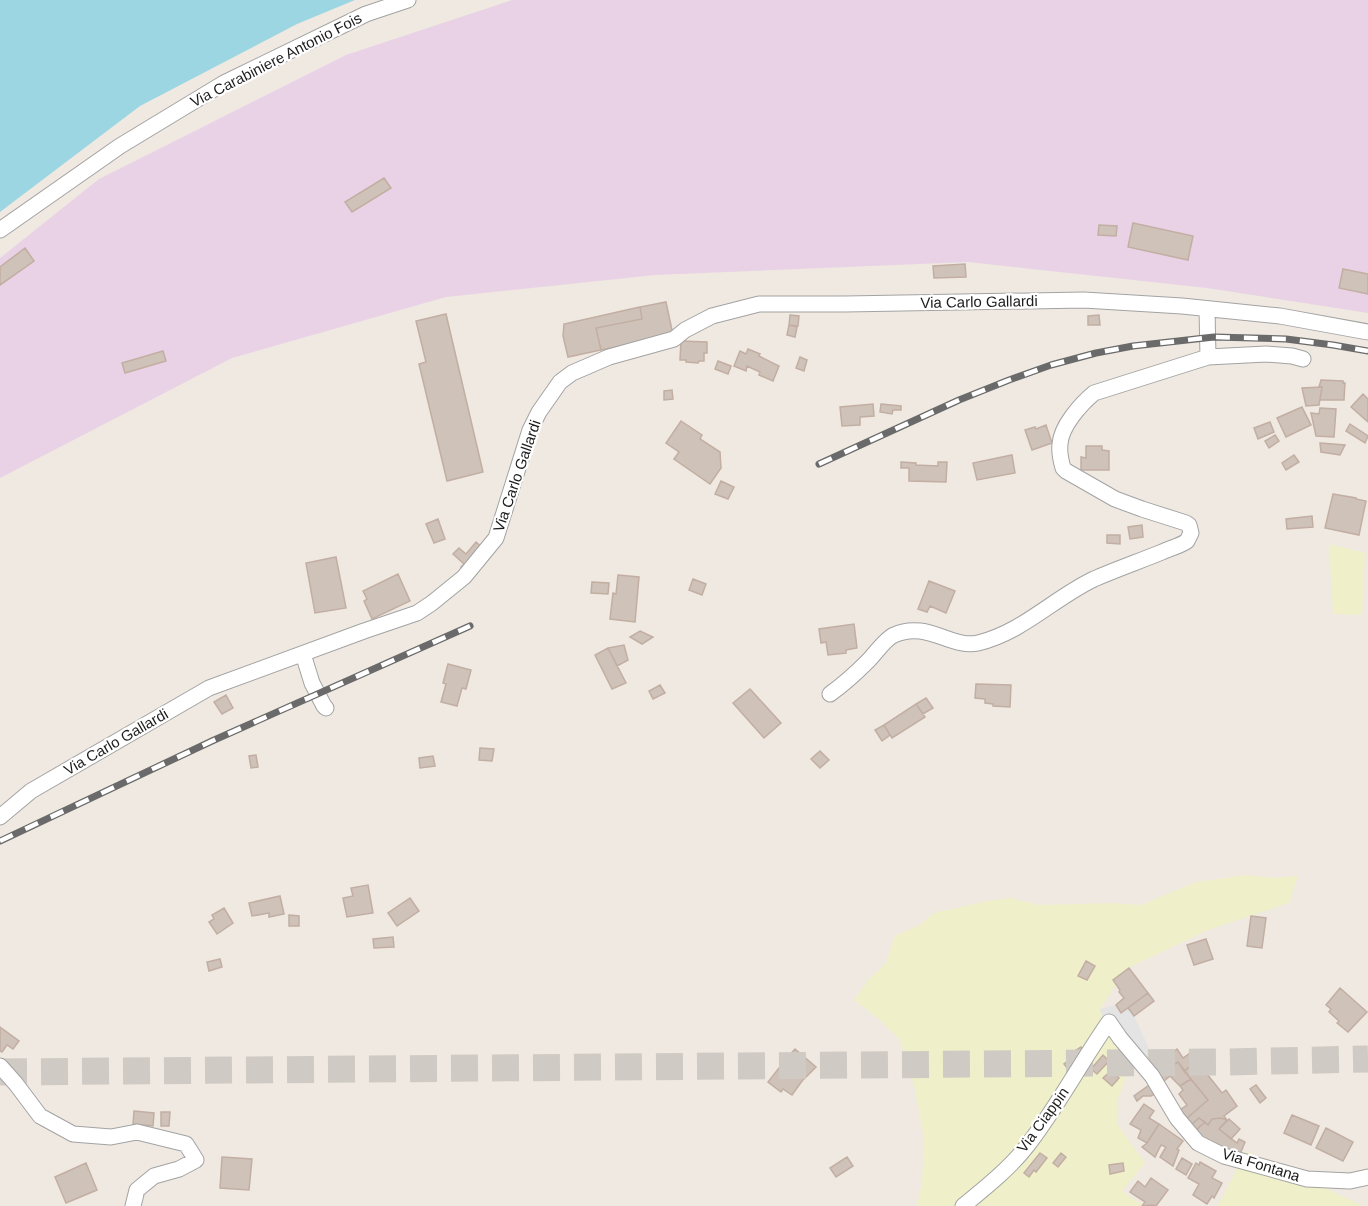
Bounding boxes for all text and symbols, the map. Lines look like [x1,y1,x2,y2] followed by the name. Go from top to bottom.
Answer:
[187,9,364,110] street label: Via Carabiniere Antonio Fois
[920,292,1038,311] street label: Via Carlo Gallardi
[489,418,544,534] street label: Via Carlo Gallardi
[61,705,171,778] street label: Via Carlo Gallardi
[1013,1084,1072,1156] street label: Via Ciappin
[1220,1145,1303,1185] street label: Via Fontana

